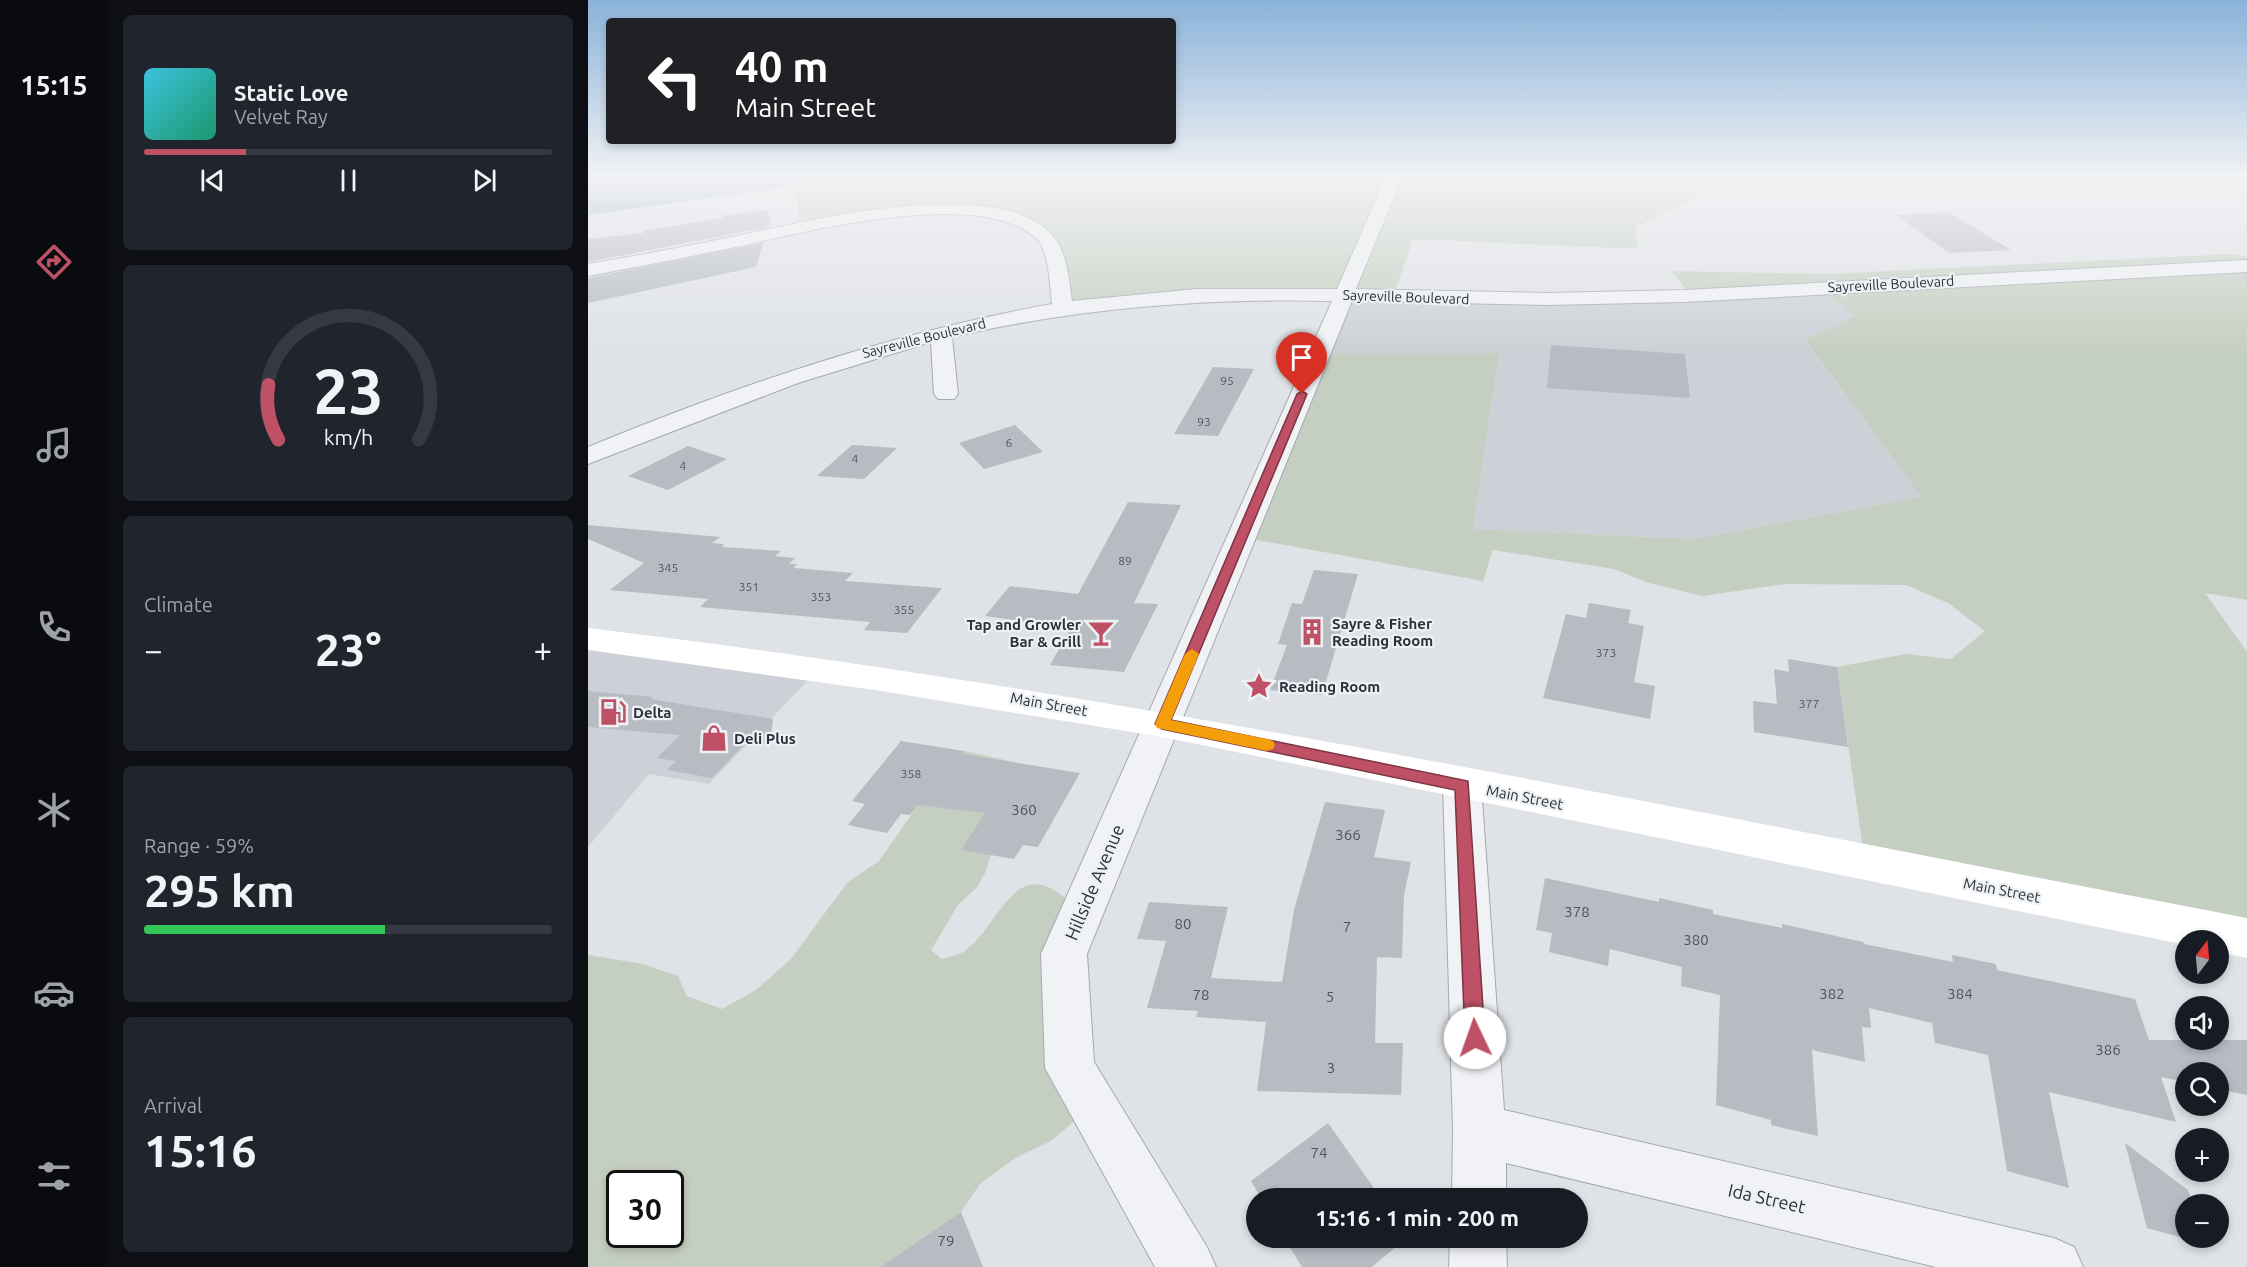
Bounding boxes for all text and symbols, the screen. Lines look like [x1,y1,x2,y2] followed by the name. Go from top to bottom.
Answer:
[636,42,714,120] icon: left
[735,43,829,90] text: 40 m
[20,70,88,100] text: 15:15
[234,80,349,105] text: Static Love
[735,92,876,122] text: Main Street
[234,105,328,128] text: Velvet Ray
[196,164,229,197] icon: previous
[332,164,365,197] icon: pause
[468,164,501,197] icon: next
[33,241,75,283] icon: directions
[1827,273,1955,295] street label: Sayreville Boulevard
[1342,287,1470,307] street label: Sayreville Boulevard
[861,315,987,361] street label: Sayreville Boulevard
[1276,332,1327,394] pin
[1285,341,1318,374] icon: arrive
[313,356,383,426] text: 23
[1220,374,1234,387] house number: 95
[1197,415,1211,428] house number: 93
[33,424,75,466] icon: music
[323,426,373,450] text: km/h
[1006,436,1013,449] house number: 6
[852,452,859,465] house number: 4
[680,459,687,472] house number: 4
[1118,554,1132,567] house number: 89
[658,561,678,574] house number: 345
[739,580,759,593] house number: 351
[811,590,831,603] house number: 353
[144,593,213,616] text: Climate
[894,603,914,616] house number: 355
[33,606,75,648] icon: phone
[1332,615,1433,649] place label: Sayre & Fisher Reading Room
[966,616,1082,650] place label: Tap and Growler Bar & Grill
[1297,617,1327,647] building icon: Sayre & Fisher Reading Room
[1086,618,1116,648] bar icon: Tap and Growler Bar & Grill
[315,624,381,675] text: 23°
[144,631,163,668] text: −
[533,631,552,668] text: +
[1596,646,1616,659] house number: 373
[1244,671,1274,701] place icon: Reading Room
[1279,678,1380,695] place label: Reading Room
[1009,689,1089,719] street label: Main Street
[598,697,628,727] fuel station icon: Delta
[1799,697,1819,710] house number: 377
[633,704,672,721] place label: Delta
[699,723,729,753] shop icon: Deli Plus
[734,730,796,747] place label: Deli Plus
[901,767,921,780] house number: 358
[1485,781,1565,813] street label: Main Street
[33,789,75,831] icon: climate
[1011,801,1037,818] house number: 360
[1061,821,1127,943] street label: Hillside Avenue
[1335,826,1361,843] house number: 366
[144,834,254,857] text: Range · 59%
[144,865,295,916] text: 295 km
[1962,874,2042,906] street label: Main Street
[1564,903,1590,920] house number: 378
[1175,915,1191,932] house number: 80
[1343,918,1351,935] house number: 7
[2175,930,2229,984] north arrow
[2175,930,2229,1248] map controls
[1683,931,1709,948] house number: 380
[33,972,75,1014] icon: car
[1819,985,1845,1002] house number: 382
[1947,985,1973,1002] house number: 384
[1193,986,1209,1003] house number: 78
[1326,988,1334,1005] house number: 5
[2175,996,2229,1050] button: sound
[1443,1006,1507,1070] position arrow
[2095,1041,2121,1058] house number: 386
[1327,1059,1335,1076] house number: 3
[2175,1062,2229,1116] button: search
[144,1094,202,1117] text: Arrival
[144,1125,257,1176] text: 15:16
[2175,1128,2229,1182] button: +
[1311,1144,1327,1161] house number: 74
[33,1155,75,1197] icon: filters
[606,1170,684,1248] speed limit sign: 30
[1726,1179,1808,1217] street label: Ida Street
[2175,1194,2229,1248] button: −
[1315,1205,1519,1230] text: 15:16 · 1 min · 200 m
[938,1232,954,1249] house number: 79

